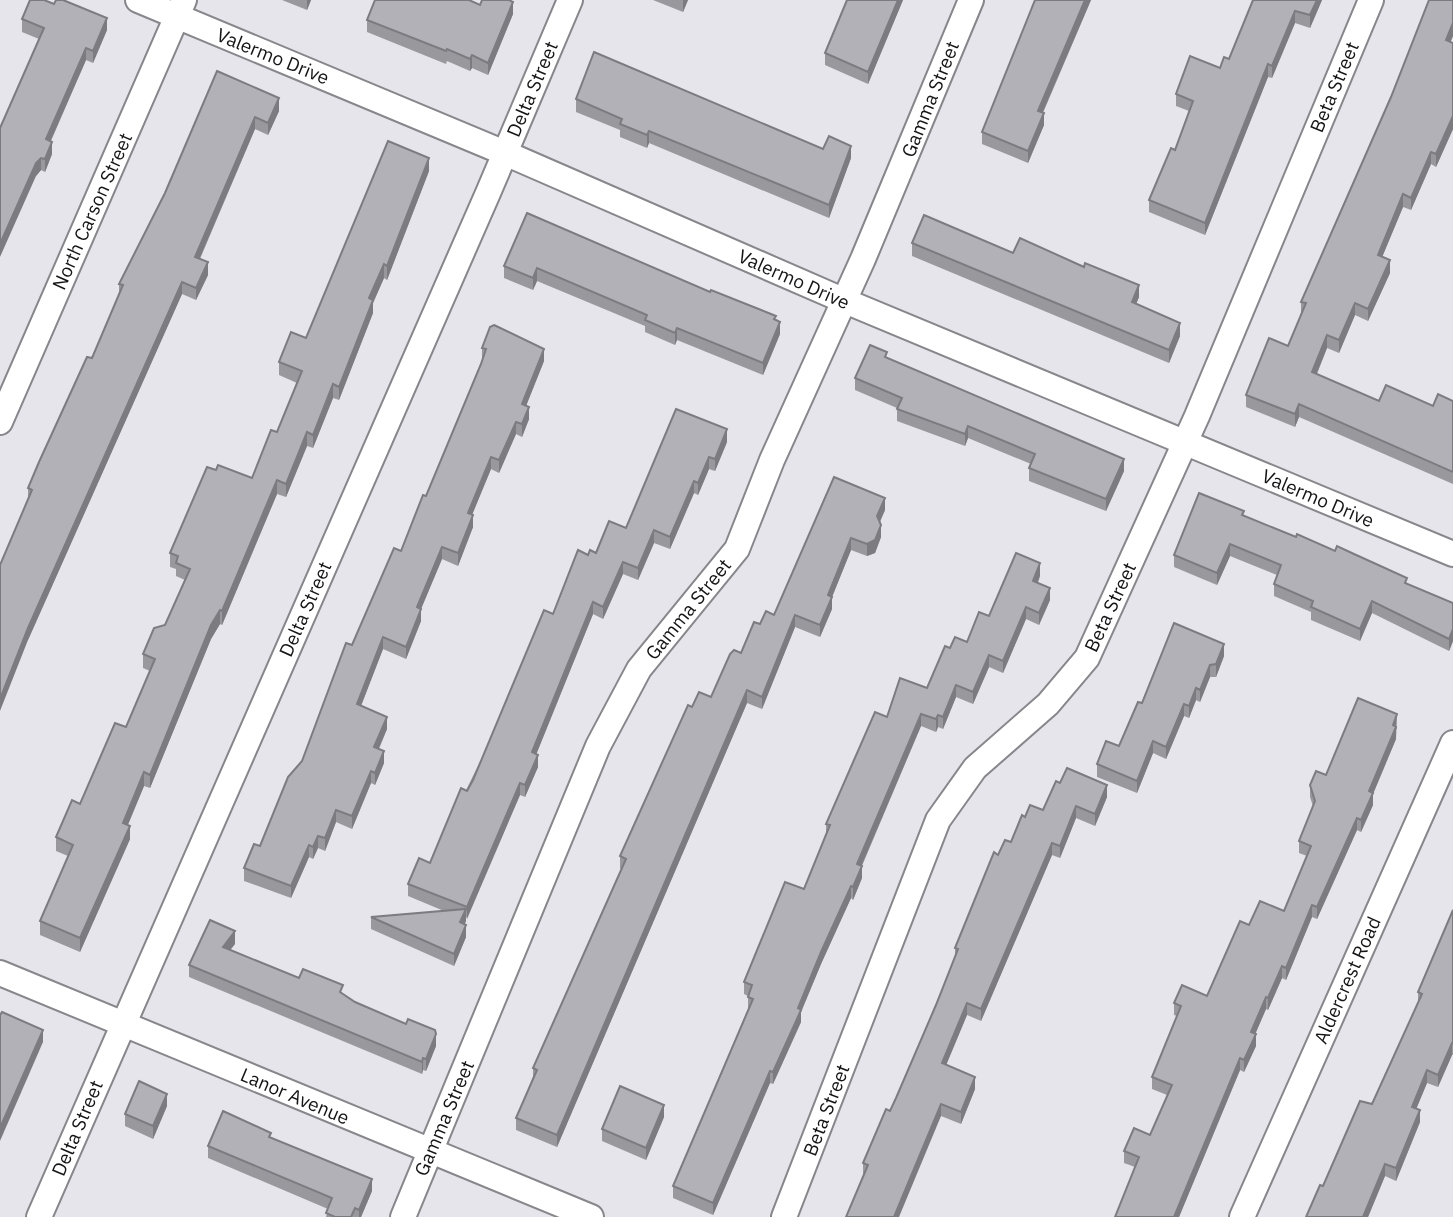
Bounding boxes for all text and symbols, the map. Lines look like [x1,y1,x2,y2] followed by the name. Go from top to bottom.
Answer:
[213,22,333,90] street label: Valermo Drive
[896,37,964,161] street label: Gamma Street
[501,38,563,140] street label: Delta Street
[1304,38,1364,136] street label: Beta Street
[47,129,137,293] street label: North Carson Street
[735,244,853,314] street label: Valermo Drive
[1258,464,1378,532] street label: Valermo Drive
[640,554,736,664] street label: Gamma Street
[273,558,337,660] street label: Delta Street
[1079,558,1141,656] street label: Beta Street
[1308,913,1386,1047] street label: Aldercrest Road
[409,1057,479,1179] street label: Gamma Street
[798,1061,854,1159] street label: Beta Street
[237,1062,353,1130] street label: Lanor Avenue
[46,1077,108,1179] street label: Delta Street

